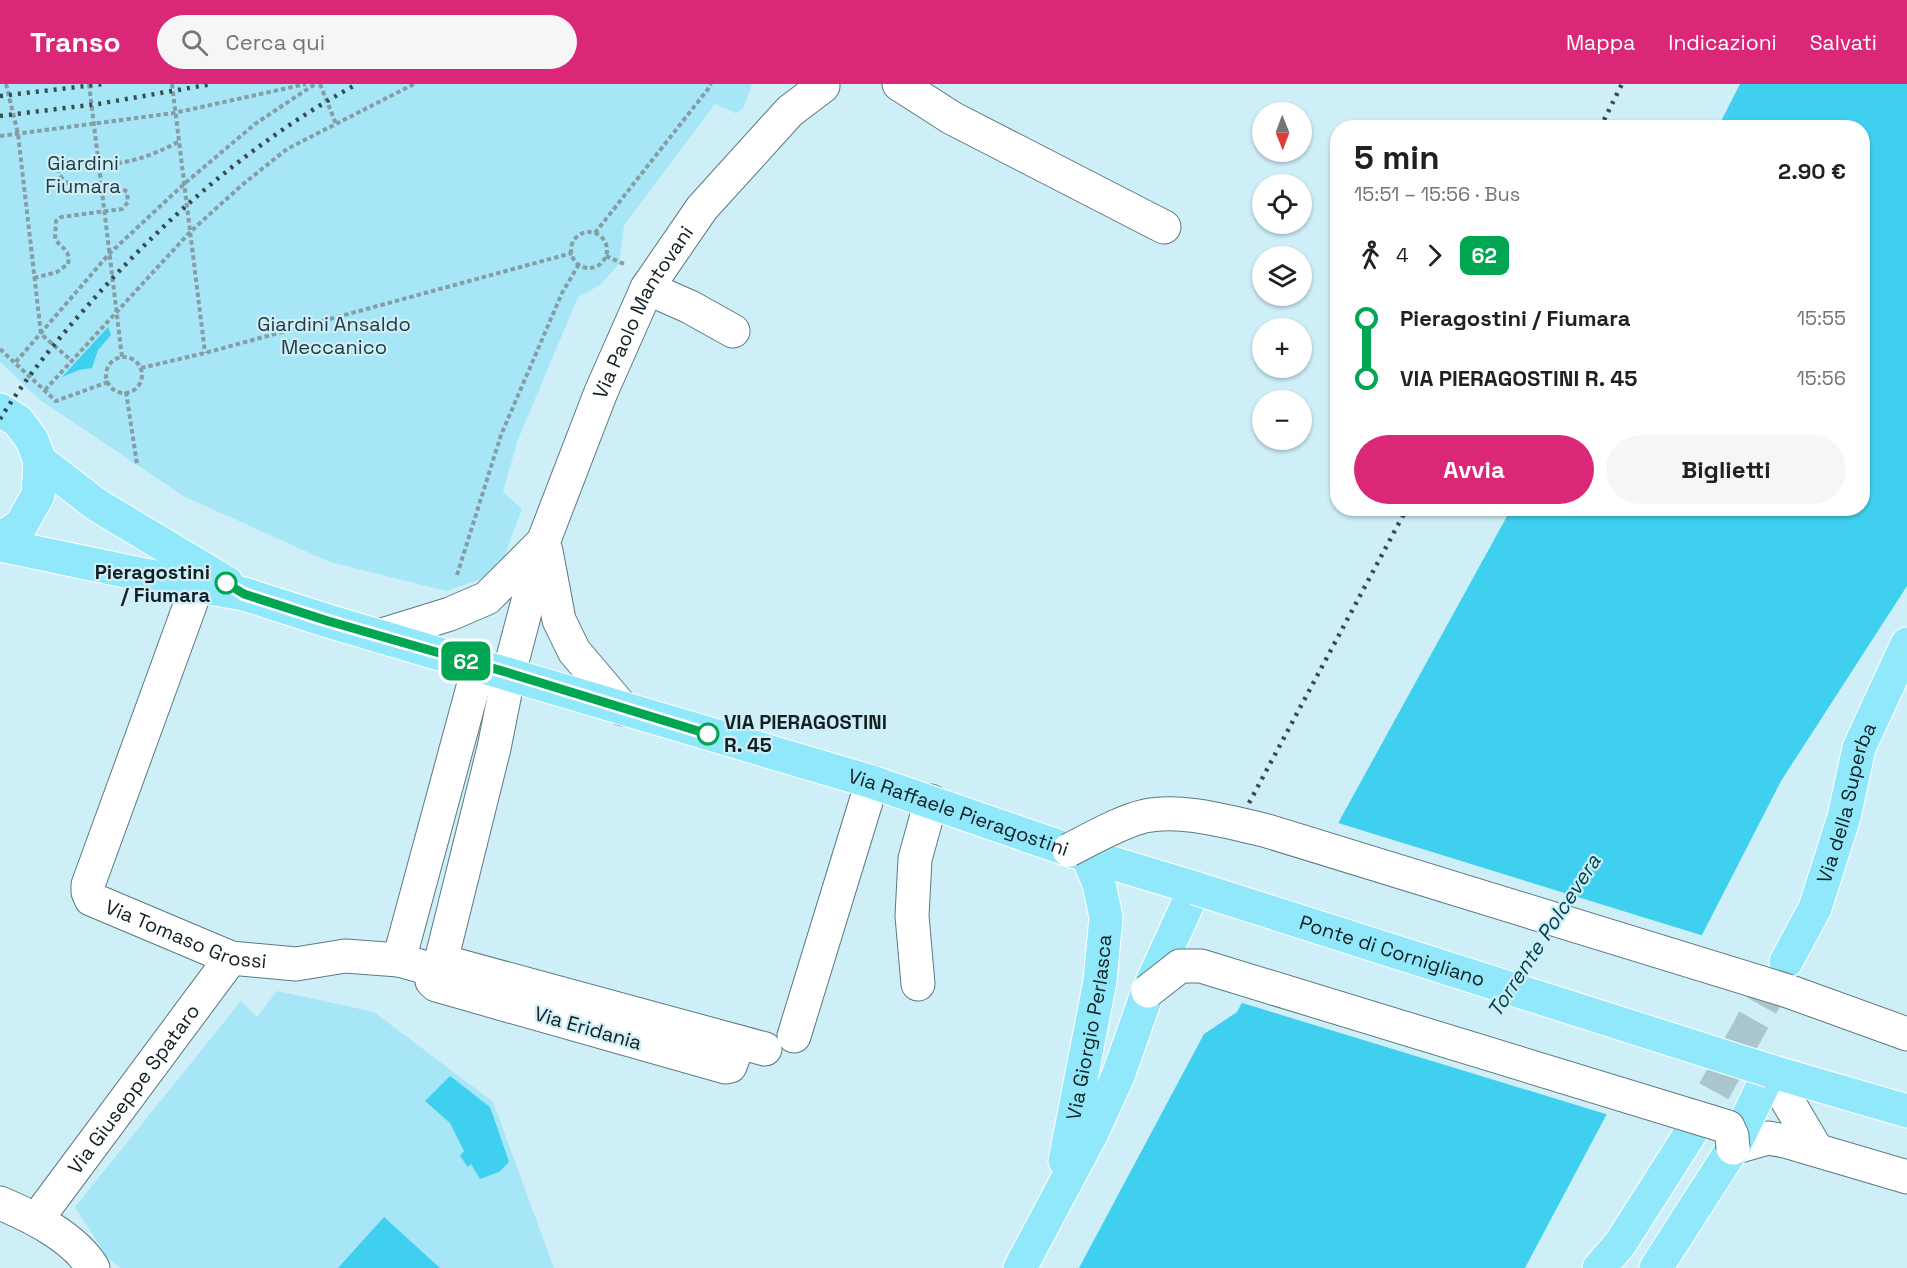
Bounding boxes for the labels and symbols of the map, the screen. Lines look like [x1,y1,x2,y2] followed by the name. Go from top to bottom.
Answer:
[1252,102,1312,162] north arrow
[45,150,121,199] park label: Giardini Fiumara
[587,221,699,403] street label: Via Paolo Mantovani
[257,311,411,360] park label: Giardini Ansaldo Meccanico
[95,559,210,608] place label: Pieragostini / Fiumara
[215,572,237,594] marker: Pieragostini / Fiumara
[439,642,493,680] line badge: 62
[724,709,887,758] place label: VIA PIERAGOSTINI R. 45
[1811,718,1882,887] street label: Via della Superba
[697,723,719,745] marker: VIA PIERAGOSTINI R. 45
[845,763,1072,862] street label: Via Raffaele Pieragostini
[1481,848,1607,1022] water label: Torrente Polcevera
[101,893,268,974] street label: Via Tomaso Grossi
[1296,909,1488,993] street label: Ponte di Cornigliano
[1060,933,1117,1122] street label: Via Giorgio Perlasca
[62,999,205,1179] street label: Via Giuseppe Spataro
[531,1000,645,1056] street label: Via Eridania

